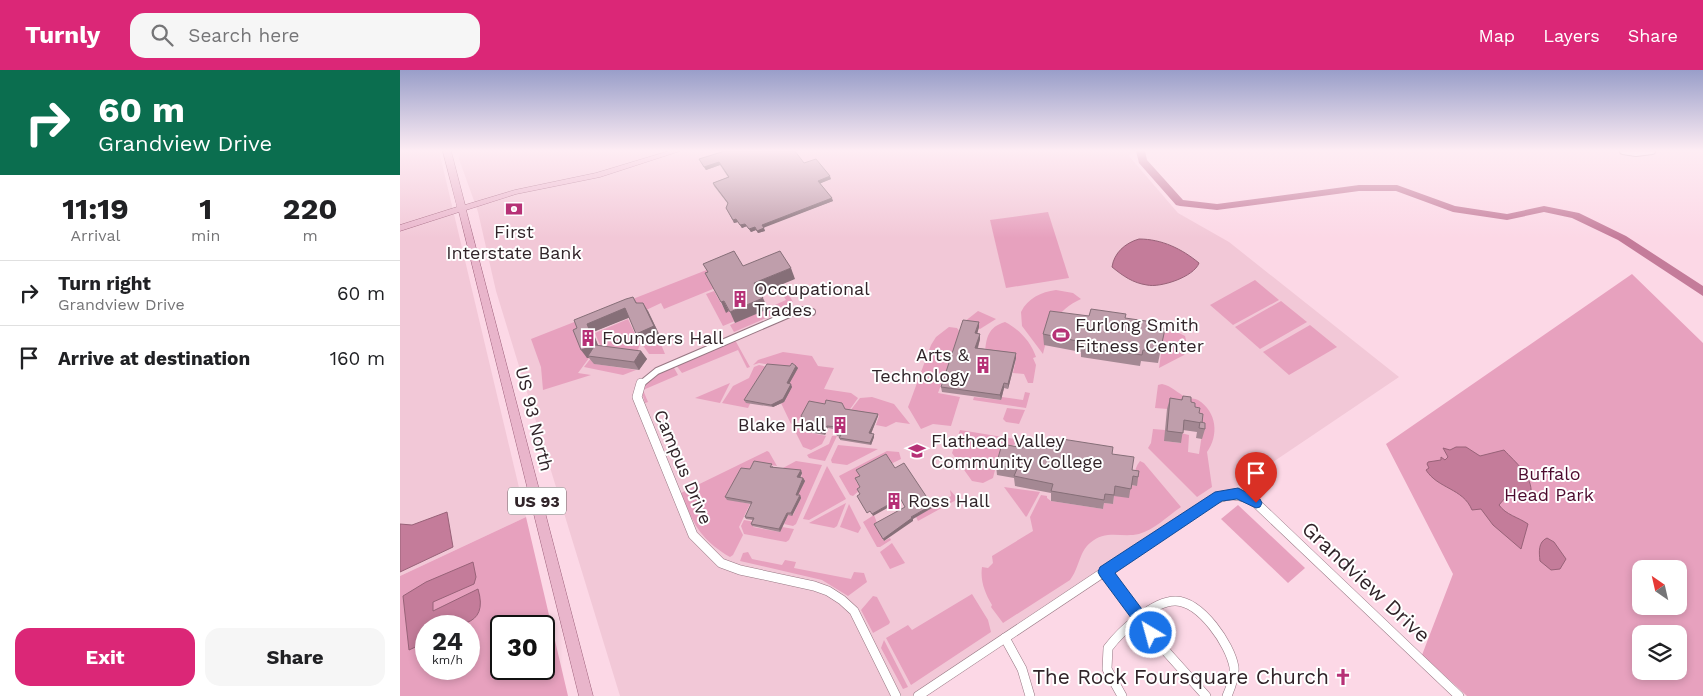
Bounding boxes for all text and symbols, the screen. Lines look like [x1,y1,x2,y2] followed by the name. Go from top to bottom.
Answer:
[130,13,480,58] search box
[25,21,100,49] text: Turnly
[148,21,176,49] icon: search
[188,24,300,47] text: Search here
[1478,25,1515,46] text: Map
[1543,25,1600,46] text: Layers
[1628,25,1678,46] text: Share
[98,89,185,131] text: 60 m
[15,90,80,155] icon: right
[98,131,272,156] text: Grandview Drive
[62,191,129,226] text: 11:19
[199,191,212,226] text: 1
[283,191,338,226] text: 220
[504,199,524,219] bank icon: First Interstate Bank
[446,221,582,263] place label: First Interstate Bank
[70,226,120,245] text: Arrival
[191,226,220,245] text: min
[303,226,318,245] text: m
[58,272,151,295] text: Turn right
[754,278,870,320] place label: Occupational Trades
[15,279,43,307] icon: right
[337,282,385,305] text: 60 m
[730,289,750,309] building icon: Occupational Trades
[58,295,185,314] text: Grandview Drive
[1075,314,1204,356] place label: Furlong Smith Fitness Center
[1051,325,1071,345] sports icon: Furlong Smith Fitness Center
[602,327,724,348] place label: Founders Hall
[578,328,598,348] building icon: Founders Hall
[15,344,43,372] icon: arrive
[871,344,970,386] place label: Arts & Technology
[58,347,250,370] text: Arrive at destination
[330,347,385,370] text: 160 m
[973,355,993,375] building icon: Arts & Technology
[511,364,558,473] street label: US 93 North
[650,406,717,527] street label: Campus Drive
[738,414,826,435] place label: Blake Hall
[830,415,850,435] building icon: Blake Hall
[931,430,1103,472] place label: Flathead Valley Community College
[907,441,927,461] school or university icon: Flathead Valley Community College
[1235,452,1277,503] pin
[1242,459,1270,487] icon: arrive
[1504,463,1594,505] park label: Buffalo Head Park
[508,488,566,514] road number: US 93
[908,490,990,511] place label: Ross Hall
[884,491,904,511] building icon: Ross Hall
[1297,516,1436,648] street label: Grandview Drive
[1632,560,1688,615] north arrow
[1632,560,1687,680] map controls
[1124,606,1176,658] position arrow
[490,615,555,680] speed limit sign: 30
[1632,625,1687,680] button: layers
[432,627,463,656] text: 24
[15,628,195,686] button: Exit
[205,628,385,686] button: Share
[432,653,463,667] text: km/h
[1033,664,1329,689] place label: The Rock Foursquare Church
[1333,667,1353,687] church icon: The Rock Foursquare Church

